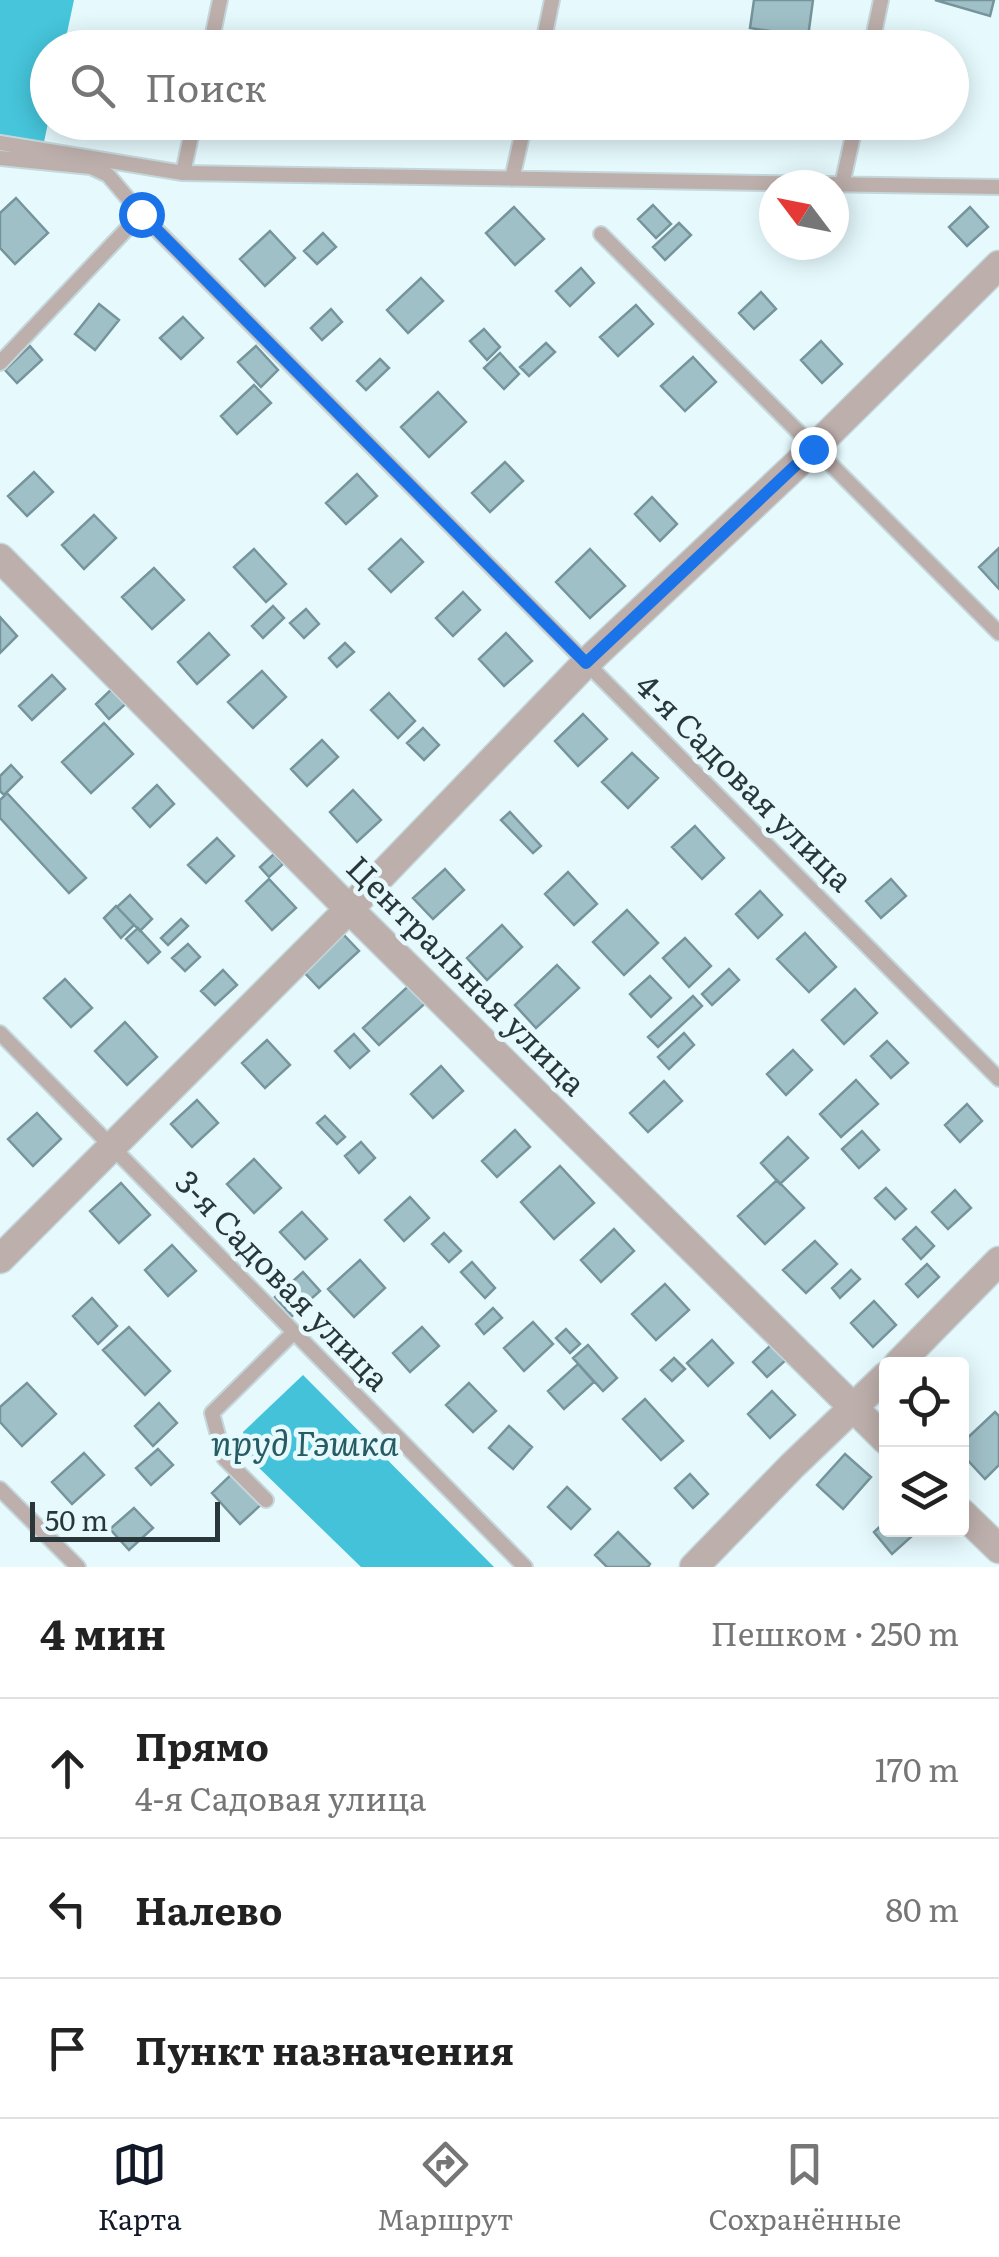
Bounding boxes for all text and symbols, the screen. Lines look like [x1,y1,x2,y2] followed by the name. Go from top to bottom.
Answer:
[30,30,969,140] search box
[145,57,267,114] text: Поиск
[65,58,120,113] icon: search
[759,170,849,260] north arrow
[119,192,165,238] route start
[791,427,837,473] route end
[626,661,867,901] street label: 4-я Садовая улица
[337,843,599,1105] street label: Центральная улица
[166,1158,403,1401] street label: 3-я Садовая улица
[879,1357,969,1537] map controls
[879,1357,969,1447] button: locate
[211,1415,399,1467] water label: пруд Гэшка
[879,1447,969,1537] button: layers
[30,1497,220,1542] scale bar
[45,1498,108,1540] text: 50 m
[40,1601,166,1663] text: 4 мин
[711,1608,959,1656] text: Пешком · 250 m
[135,1716,269,1773] text: Прямо
[40,1741,95,1796] icon: ahead
[875,1744,959,1792] text: 170 m
[135,1773,426,1821] text: 4-я Садовая улица
[135,1880,282,1937] text: Налево
[40,1881,95,1936] icon: left
[885,1884,959,1932] text: 80 m
[135,2020,514,2077] text: Пункт назначения
[40,2021,95,2076] icon: arrive
[98,2137,182,2239] tab: Карта
[377,2137,513,2239] tab: Маршрут
[709,2137,901,2239] tab: Сохранённые

